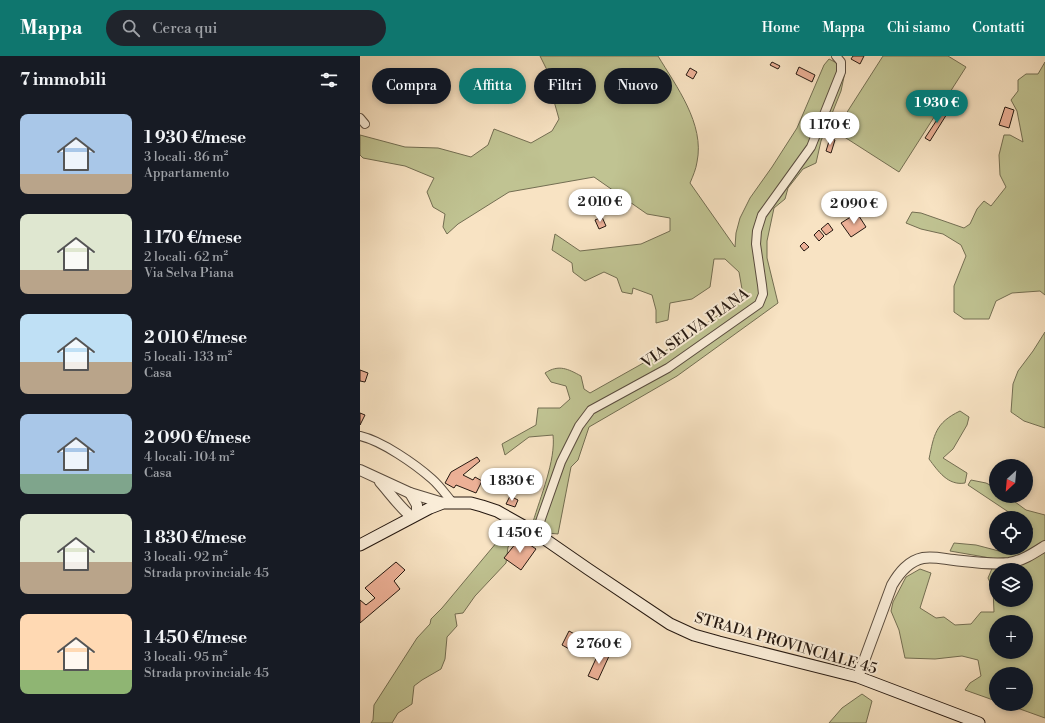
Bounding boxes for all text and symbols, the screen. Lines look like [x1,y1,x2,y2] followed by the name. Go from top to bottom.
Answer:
[106,10,386,46] search box
[20,16,82,40] text: Mappa
[120,17,142,39] icon: search
[152,19,218,38] text: Cerca qui
[762,19,800,37] text: Home
[822,19,865,37] text: Mappa
[887,19,950,37] text: Chi siamo
[972,19,1025,37] text: Contatti
[372,68,451,104] chip: Compra
[459,68,526,104] chip: Affitta
[534,68,596,104] chip: Filtri
[604,68,672,104] chip: Nuovo
[20,69,106,91] text: 7 immobili
[318,69,340,91] icon: filters
[900,90,974,124] pin: 1 930 €
[915,95,959,111] text: 1 930 €
[793,112,867,146] pin: 1 170 €
[809,117,851,133] text: 1 170 €
[144,127,246,149] text: 1 930 €/mese
[52,130,100,178] icon: home
[144,149,228,165] text: 3 locali · 86 m²
[144,165,229,181] text: Appartamento
[563,189,637,223] pin: 2 010 €
[817,191,891,225] pin: 2 090 €
[577,194,623,210] text: 2 010 €
[830,196,878,212] text: 2 090 €
[144,227,242,249] text: 1 170 €/mese
[52,230,100,278] icon: home
[144,249,228,265] text: 2 locali · 62 m²
[144,265,234,281] text: Via Selva Piana
[637,284,753,373] street label: VIA SELVA PIANA
[144,327,247,349] text: 2 010 €/mese
[52,330,100,378] icon: home
[144,349,232,365] text: 5 locali · 133 m²
[144,365,172,381] text: Casa
[144,427,251,449] text: 2 090 €/mese
[52,430,100,478] icon: home
[144,449,235,465] text: 4 locali · 104 m²
[989,459,1033,503] north arrow
[989,459,1033,711] map controls
[144,465,172,481] text: Casa
[475,468,549,502] pin: 1 830 €
[490,473,534,489] text: 1 830 €
[989,511,1033,555] button: locate
[483,520,557,554] pin: 1 450 €
[497,525,543,541] text: 1 450 €
[144,527,246,549] text: 1 830 €/mese
[52,530,100,578] icon: home
[144,549,228,565] text: 3 locali · 92 m²
[989,563,1033,607] button: layers
[144,565,269,581] text: Strada provinciale 45
[692,608,879,679] street label: STRADA PROVINCIALE 45
[989,615,1033,659] button: +
[144,627,247,649] text: 1 450 €/mese
[52,630,100,678] icon: home
[562,631,636,665] pin: 2 760 €
[576,636,622,652] text: 2 760 €
[144,649,227,665] text: 3 locali · 95 m²
[144,665,269,681] text: Strada provinciale 45
[989,667,1033,711] button: −

